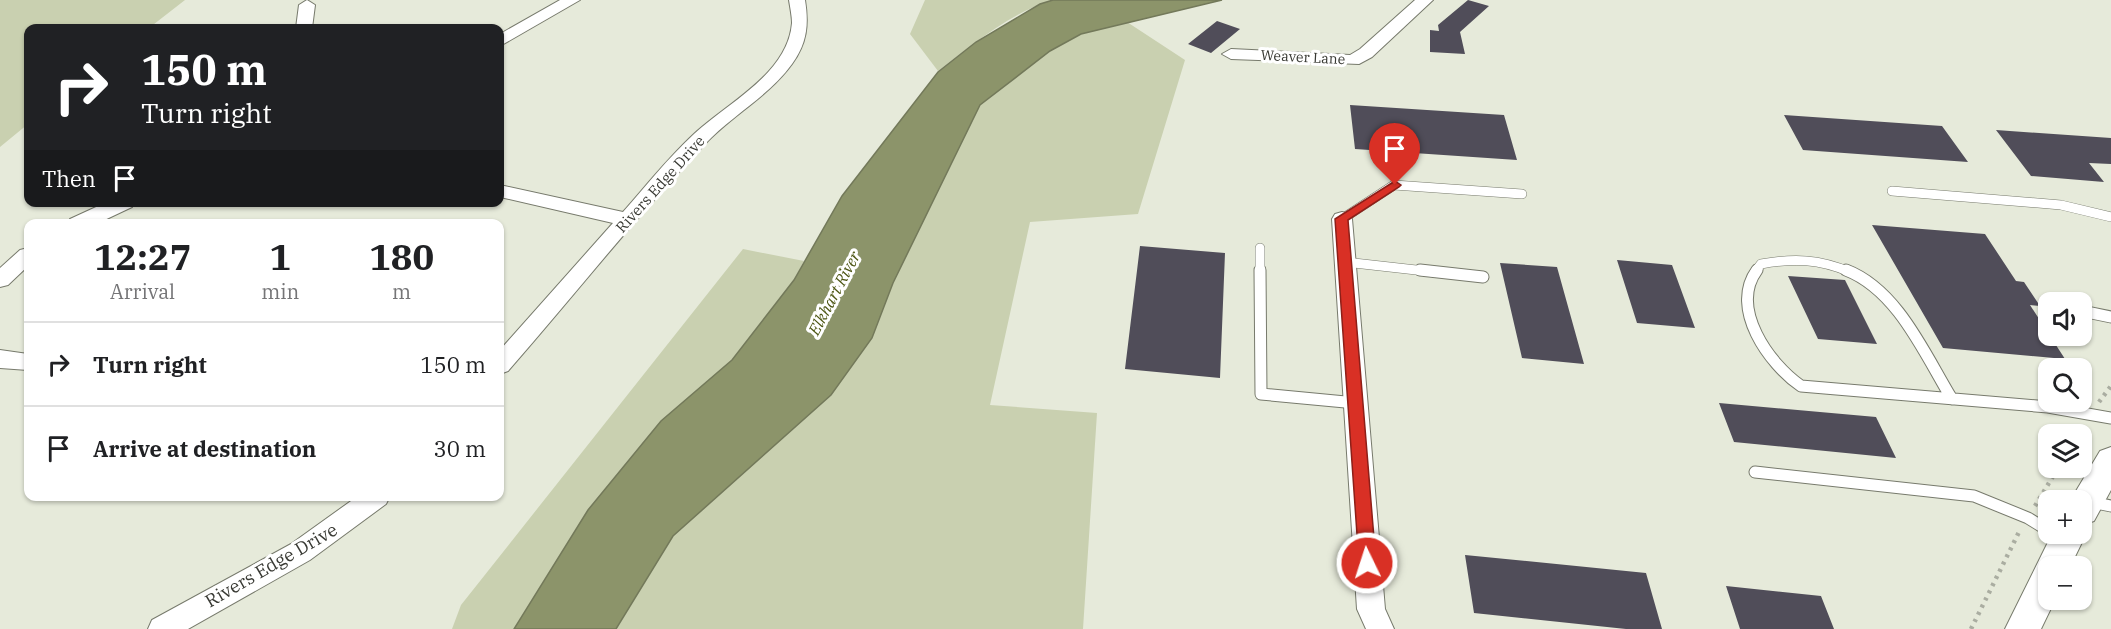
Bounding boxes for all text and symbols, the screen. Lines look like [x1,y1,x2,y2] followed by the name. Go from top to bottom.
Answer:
[141,42,267,97] text: 150 m
[1260,46,1346,68] street label: Weaver Lane
[42,48,120,126] icon: right
[141,95,272,130] text: Turn right
[1369,123,1420,185] pin
[611,131,709,237] street label: Rivers Edge Drive
[1378,132,1411,165] icon: arrive
[108,162,141,195] icon: arrive
[42,164,96,193] text: Then
[94,233,191,280] text: 12:27
[269,233,291,280] text: 1
[369,233,434,280] text: 180
[803,247,865,339] water label: Elkhart River
[110,278,175,305] text: Arrival
[261,278,299,305] text: min
[392,278,411,305] text: m
[2038,292,2092,610] map controls
[2038,292,2092,346] button: sound
[42,348,75,381] icon: right
[93,350,207,379] text: Turn right
[420,350,486,379] text: 150 m
[2038,358,2092,412] button: search
[2038,424,2092,478] button: layers
[42,432,75,465] icon: arrive
[93,434,316,463] text: Arrive at destination
[434,434,486,463] text: 30 m
[2038,490,2092,544] button: +
[201,518,341,612] street label: Rivers Edge Drive
[1335,531,1399,595] position arrow
[2038,556,2092,610] button: −

